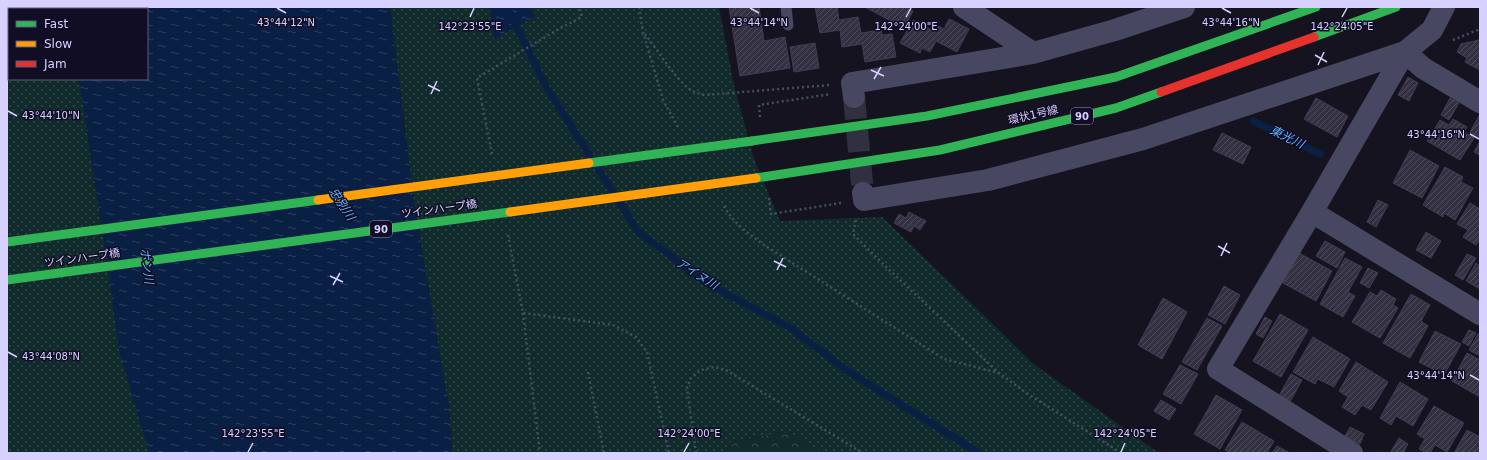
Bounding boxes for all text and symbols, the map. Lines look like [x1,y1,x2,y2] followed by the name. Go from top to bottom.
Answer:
[8,8,148,80] legend
[44,17,68,31] text: Fast
[257,17,315,28] text: 43°44'12"N
[730,17,788,28] text: 43°44'14"N
[1202,17,1260,28] text: 43°44'16"N
[438,21,502,32] text: 142°23'55"E
[874,21,938,32] text: 142°24'00"E
[1310,21,1374,32] text: 142°24'05"E
[44,37,72,51] text: Slow
[43,57,67,71] text: Jam
[1007,103,1059,127] street label: 環状1号線
[1071,108,1093,124] road number: 90
[22,110,80,121] text: 43°44'10"N
[1268,123,1308,152] water label: 東光川
[1407,129,1465,140] text: 43°44'16"N
[326,185,359,225] water label: 忠別川
[400,197,478,221] street label: ツインハープ橋
[370,221,392,237] road number: 90
[43,246,121,270] street label: ツインハープ橋
[138,247,157,287] water label: ポン川
[673,256,723,294] water label: アイヌ川
[22,351,80,362] text: 43°44'08"N
[1407,370,1465,381] text: 43°44'14"N
[221,428,285,439] text: 142°23'55"E
[657,428,721,439] text: 142°24'00"E
[1093,428,1157,439] text: 142°24'05"E

